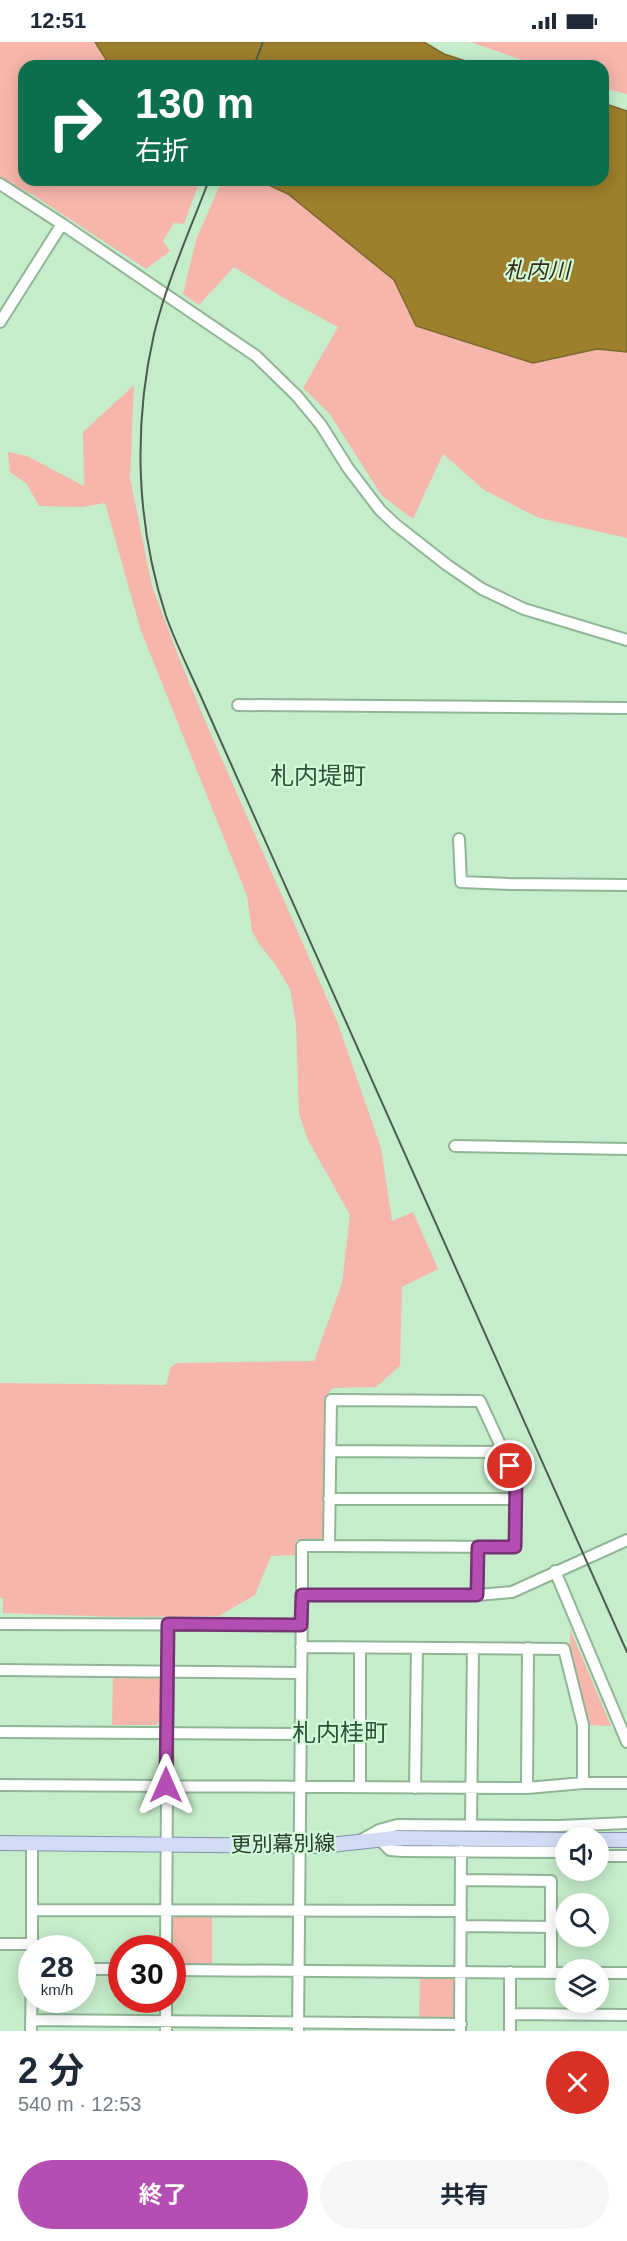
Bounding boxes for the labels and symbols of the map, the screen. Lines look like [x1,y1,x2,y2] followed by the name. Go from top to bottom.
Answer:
[504,258,572,283] water label: 札内川
[270,762,366,789] district label: 札内堤町
[484,1440,535,1491] pin
[292,1719,388,1746] district label: 札内桂町
[134,1753,198,1817] position arrow
[230,1831,336,1856] street label: 更別幕別線
[108,1935,186,2013] speed limit sign: 30

